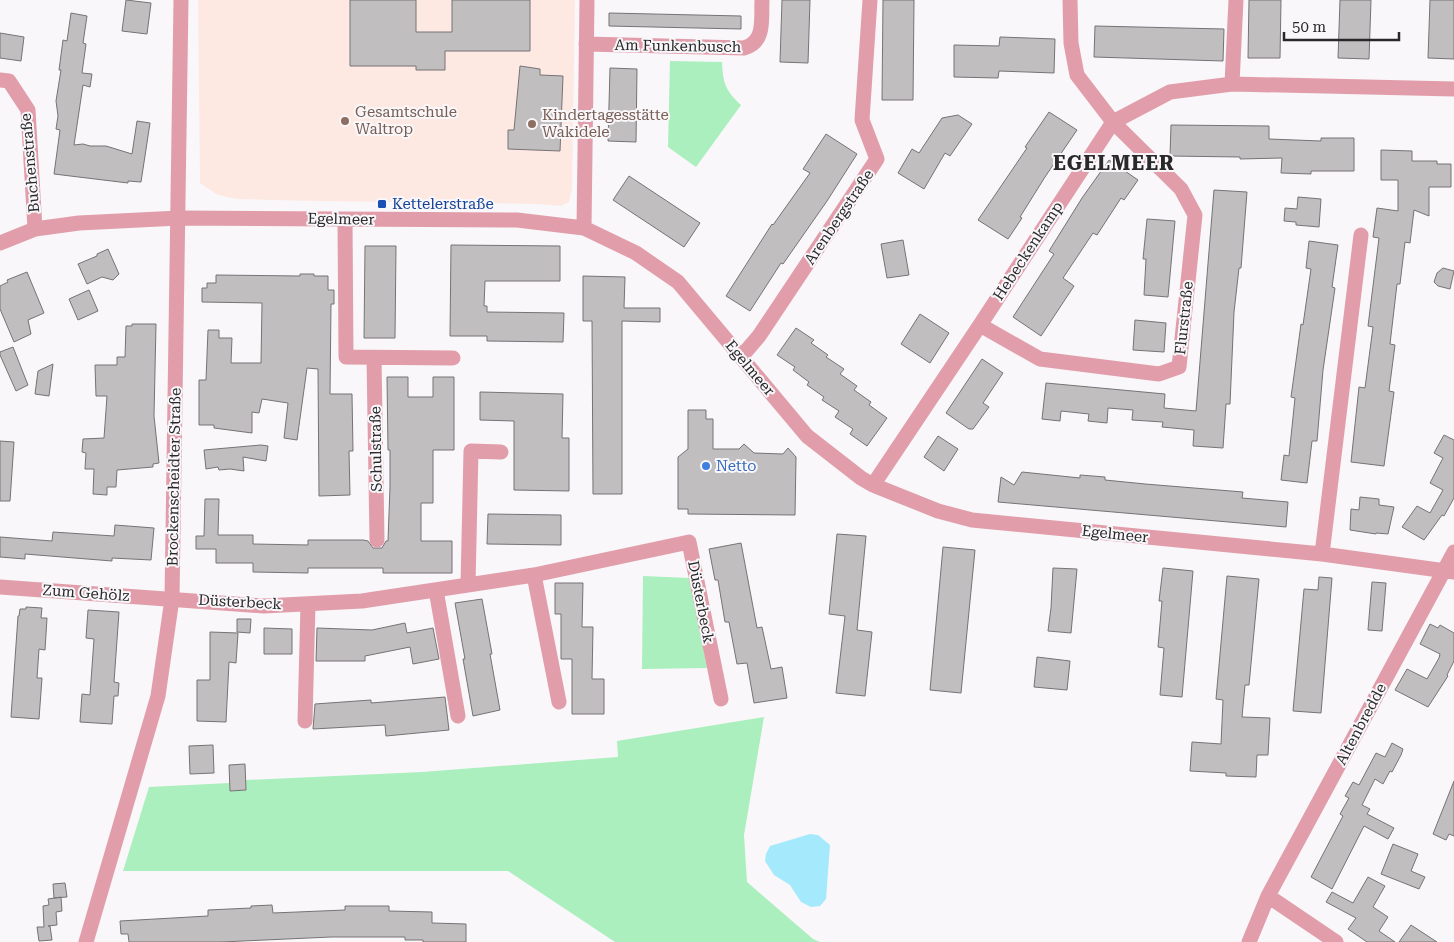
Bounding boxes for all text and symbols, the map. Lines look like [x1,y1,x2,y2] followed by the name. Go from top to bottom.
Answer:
[1284,10,1399,42] scale bar
[1292,18,1327,36] text: 50 m
[615,36,742,56] street label: Am Funkenbusch
[355,103,457,138] place label: Gesamtschule Waltrop
[542,106,669,141] place label: Kindertagesstätte Wakidele
[17,113,43,213] street label: Buchenstraße
[339,115,351,127] marker: Gesamtschule Waltrop
[526,118,538,130] marker: Kindertagesstätte Wakidele
[1053,151,1175,175] district label: EGELMEER
[801,166,877,268] street label: Arenbergstraße
[392,195,494,213] place label: Kettelerstraße
[376,198,388,210] marker: Kettelerstraße
[989,198,1067,304] street label: Hebeckenkamp
[307,209,375,229] street label: Egelmeer
[1171,280,1197,356] street label: Flurstraße
[722,337,778,399] street label: Egelmeer
[163,388,185,566] street label: Brockenscheidter Straße
[366,406,386,492] street label: Schulstraße
[716,457,757,475] place label: Netto
[700,460,712,472] marker: Netto
[1081,522,1149,546] street label: Egelmeer
[684,559,718,645] street label: Düsterbeck
[42,581,130,605] street label: Zum Gehölz
[198,591,283,613] street label: Düsterbeck
[1332,680,1390,768] street label: Altenbredde

